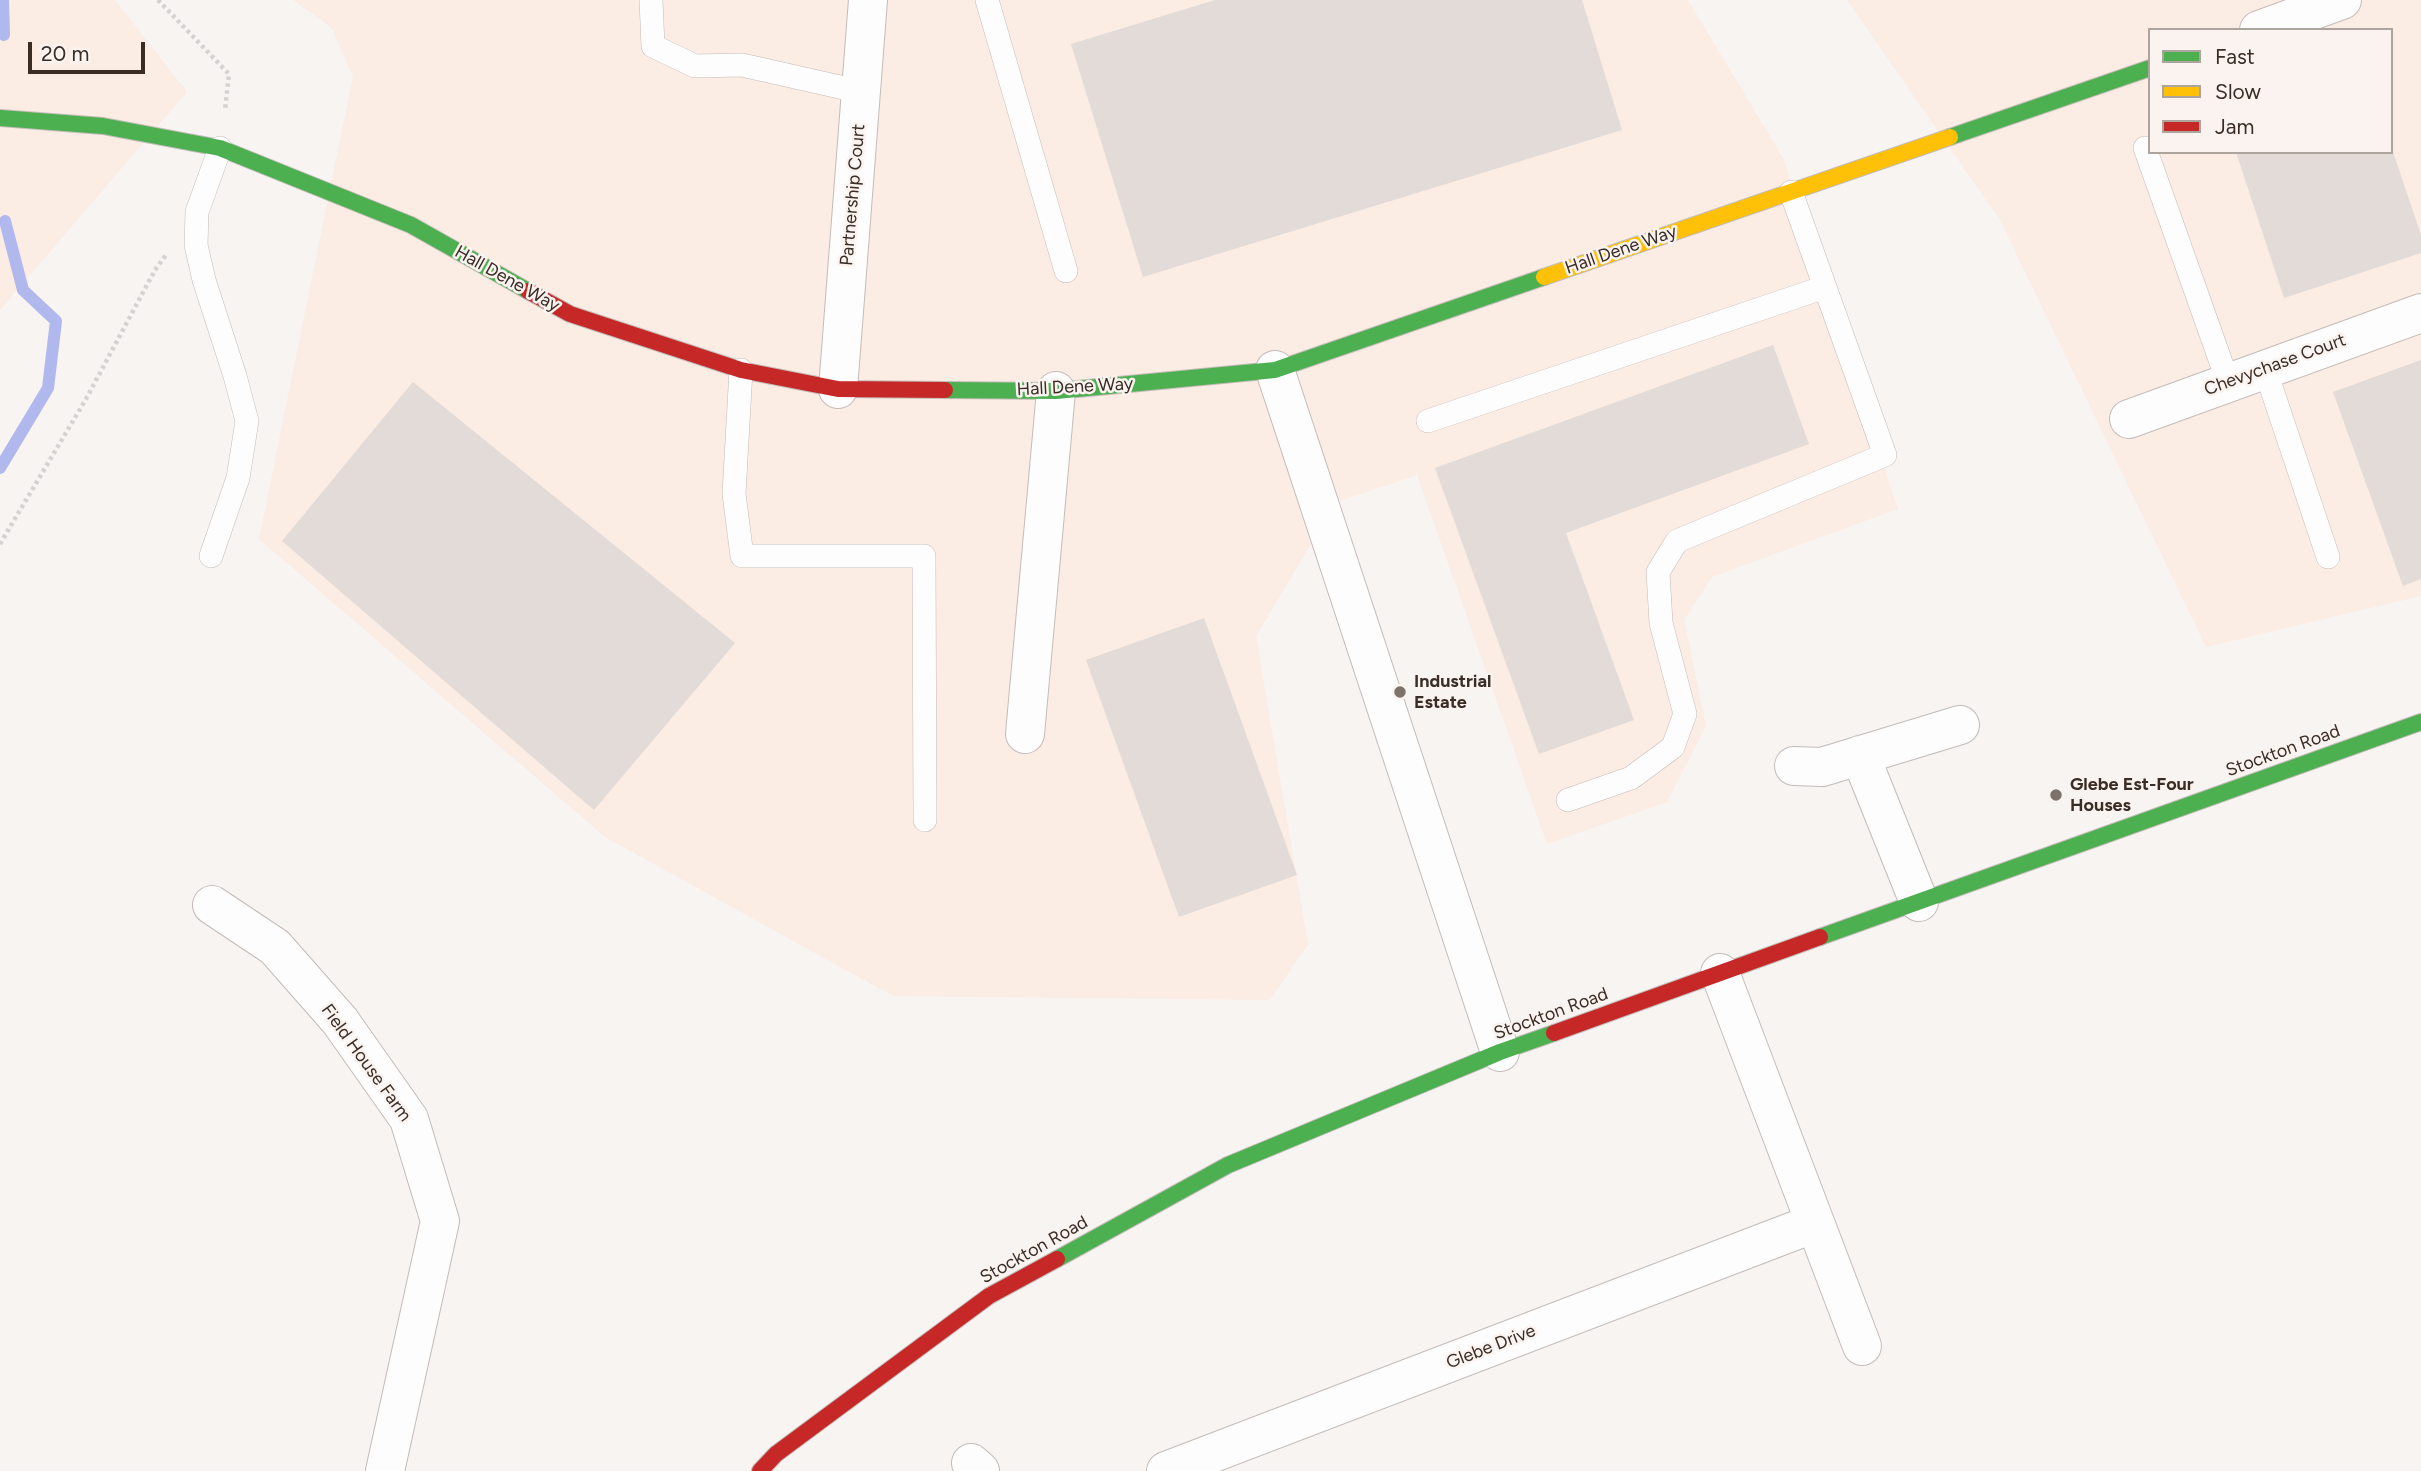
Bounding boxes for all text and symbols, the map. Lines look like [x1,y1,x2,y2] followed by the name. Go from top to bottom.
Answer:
[32,28,149,72] scale bar
[2148,28,2393,154] legend
[41,41,89,66] text: 20 m
[2215,44,2255,69] text: Fast
[2215,79,2261,104] text: Slow
[2215,114,2254,139] text: Jam
[836,123,870,267] street label: Partnership Court
[1562,221,1680,279] street label: Hall Dene Way
[451,241,563,317] street label: Hall Dene Way
[2201,329,2349,401] street label: Chevychase Court
[1016,373,1134,401] street label: Hall Dene Way
[1414,671,1492,714] place label: Industrial Estate
[1392,684,1408,700] marker: Industrial Estate
[2223,720,2343,782] street label: Stockton Road
[2070,774,2194,816] place label: Glebe Est-Four Houses
[2048,787,2064,803] marker: Glebe Est-Four Houses
[1491,983,1611,1045] street label: Stockton Road
[316,1000,416,1126] street label: Field House Farm
[976,1212,1092,1288] street label: Stockton Road
[1443,1320,1539,1374] street label: Glebe Drive

